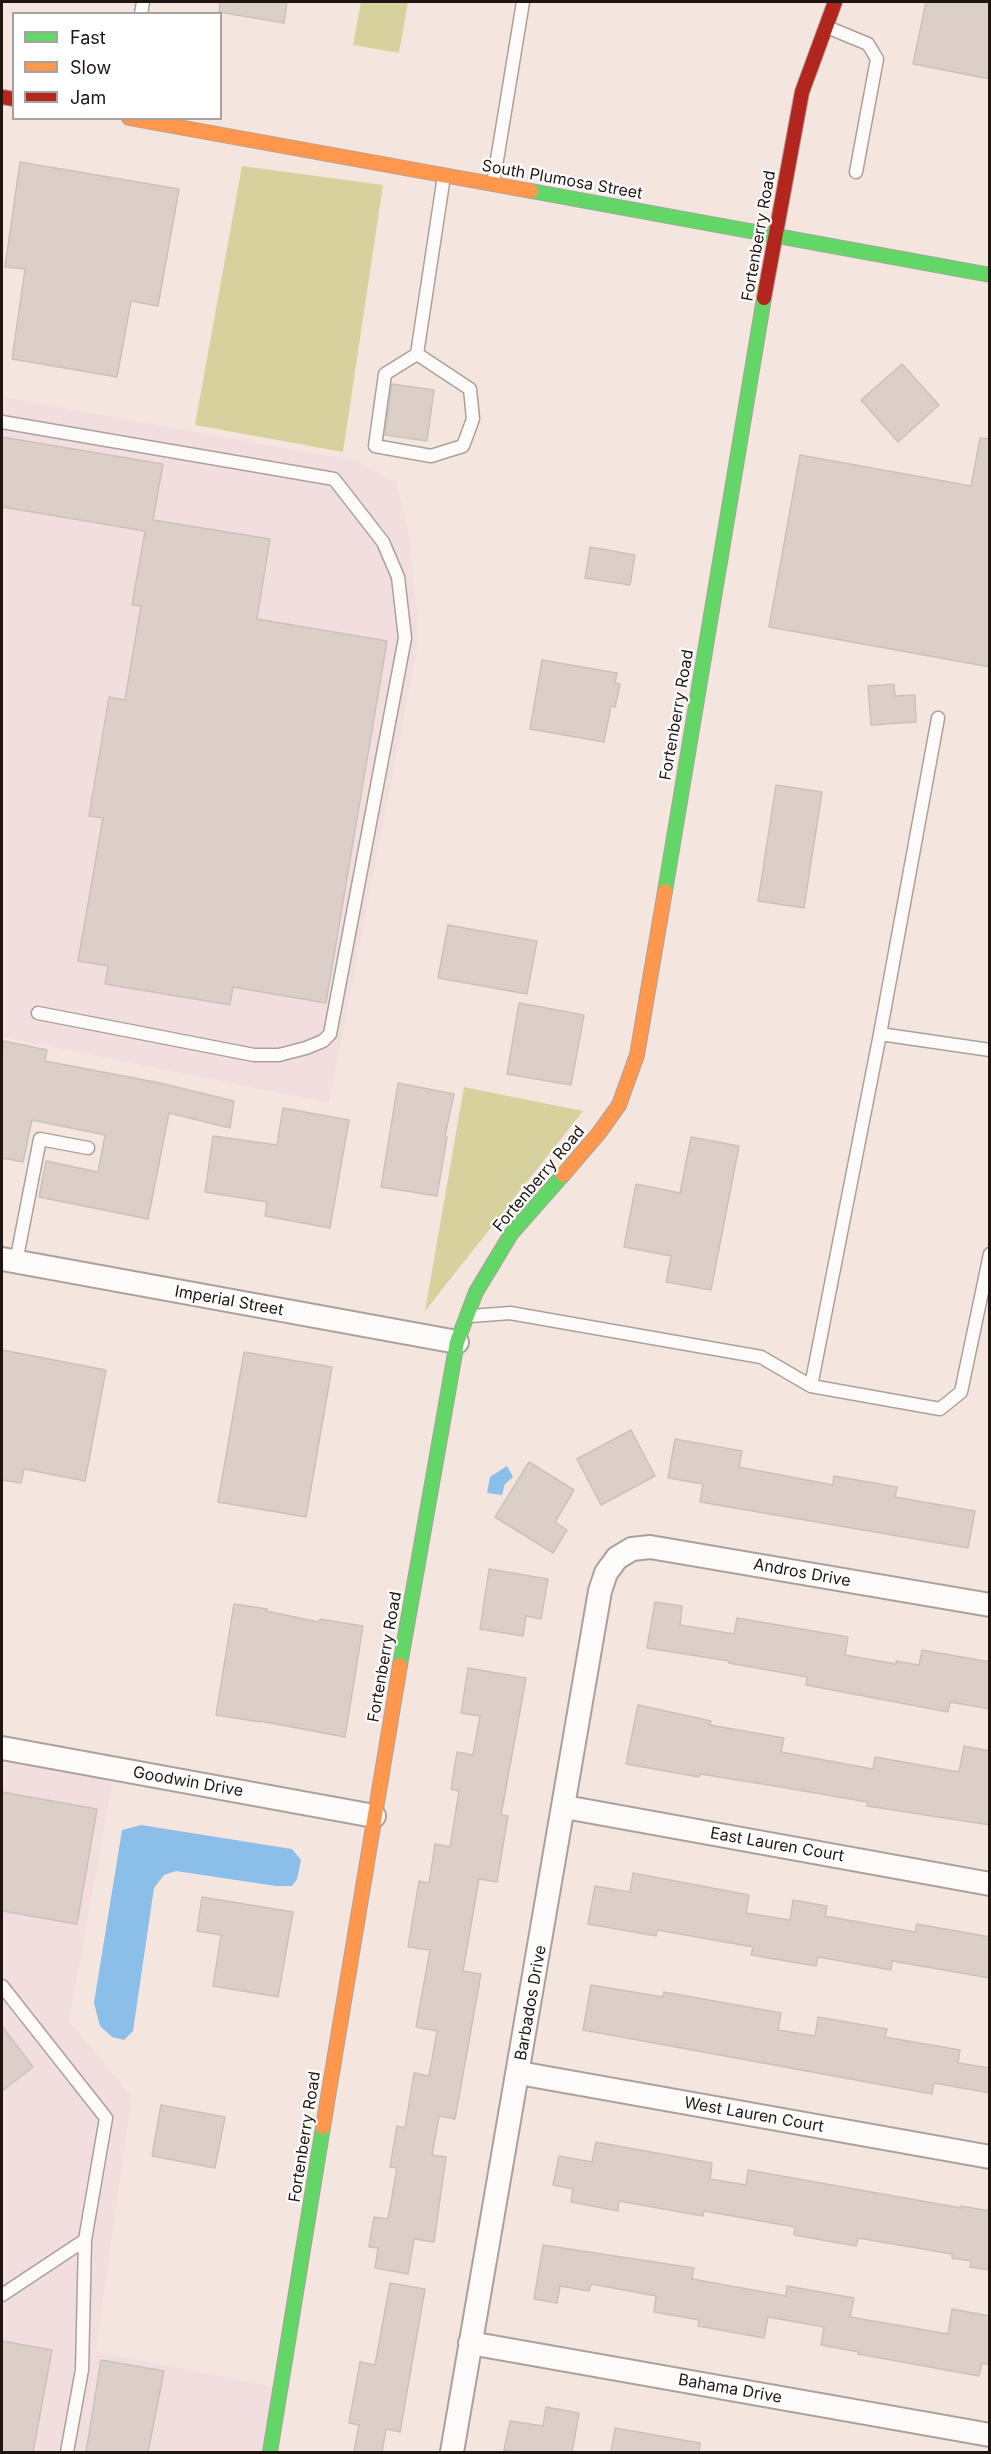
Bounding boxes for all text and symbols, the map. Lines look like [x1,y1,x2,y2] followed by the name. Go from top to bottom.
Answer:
[12,12,222,120] legend
[70,27,106,48] text: Fast
[70,57,111,78] text: Slow
[70,87,106,108] text: Jam
[480,156,644,204] street label: South Plumosa Street
[738,169,780,303] street label: Fortenberry Road
[656,648,698,782] street label: Fortenberry Road
[489,1122,589,1236] street label: Fortenberry Road
[173,1282,285,1320] street label: Imperial Street
[752,1555,852,1591] street label: Andros Drive
[364,1590,406,1724] street label: Fortenberry Road
[131,1763,245,1801] street label: Goodwin Drive
[709,1824,845,1866] street label: East Lauren Court
[511,1944,551,2062] street label: Barbados Drive
[285,2070,325,2204] street label: Fortenberry Road
[683,2093,825,2137] street label: West Lauren Court
[677,2370,783,2408] street label: Bahama Drive

